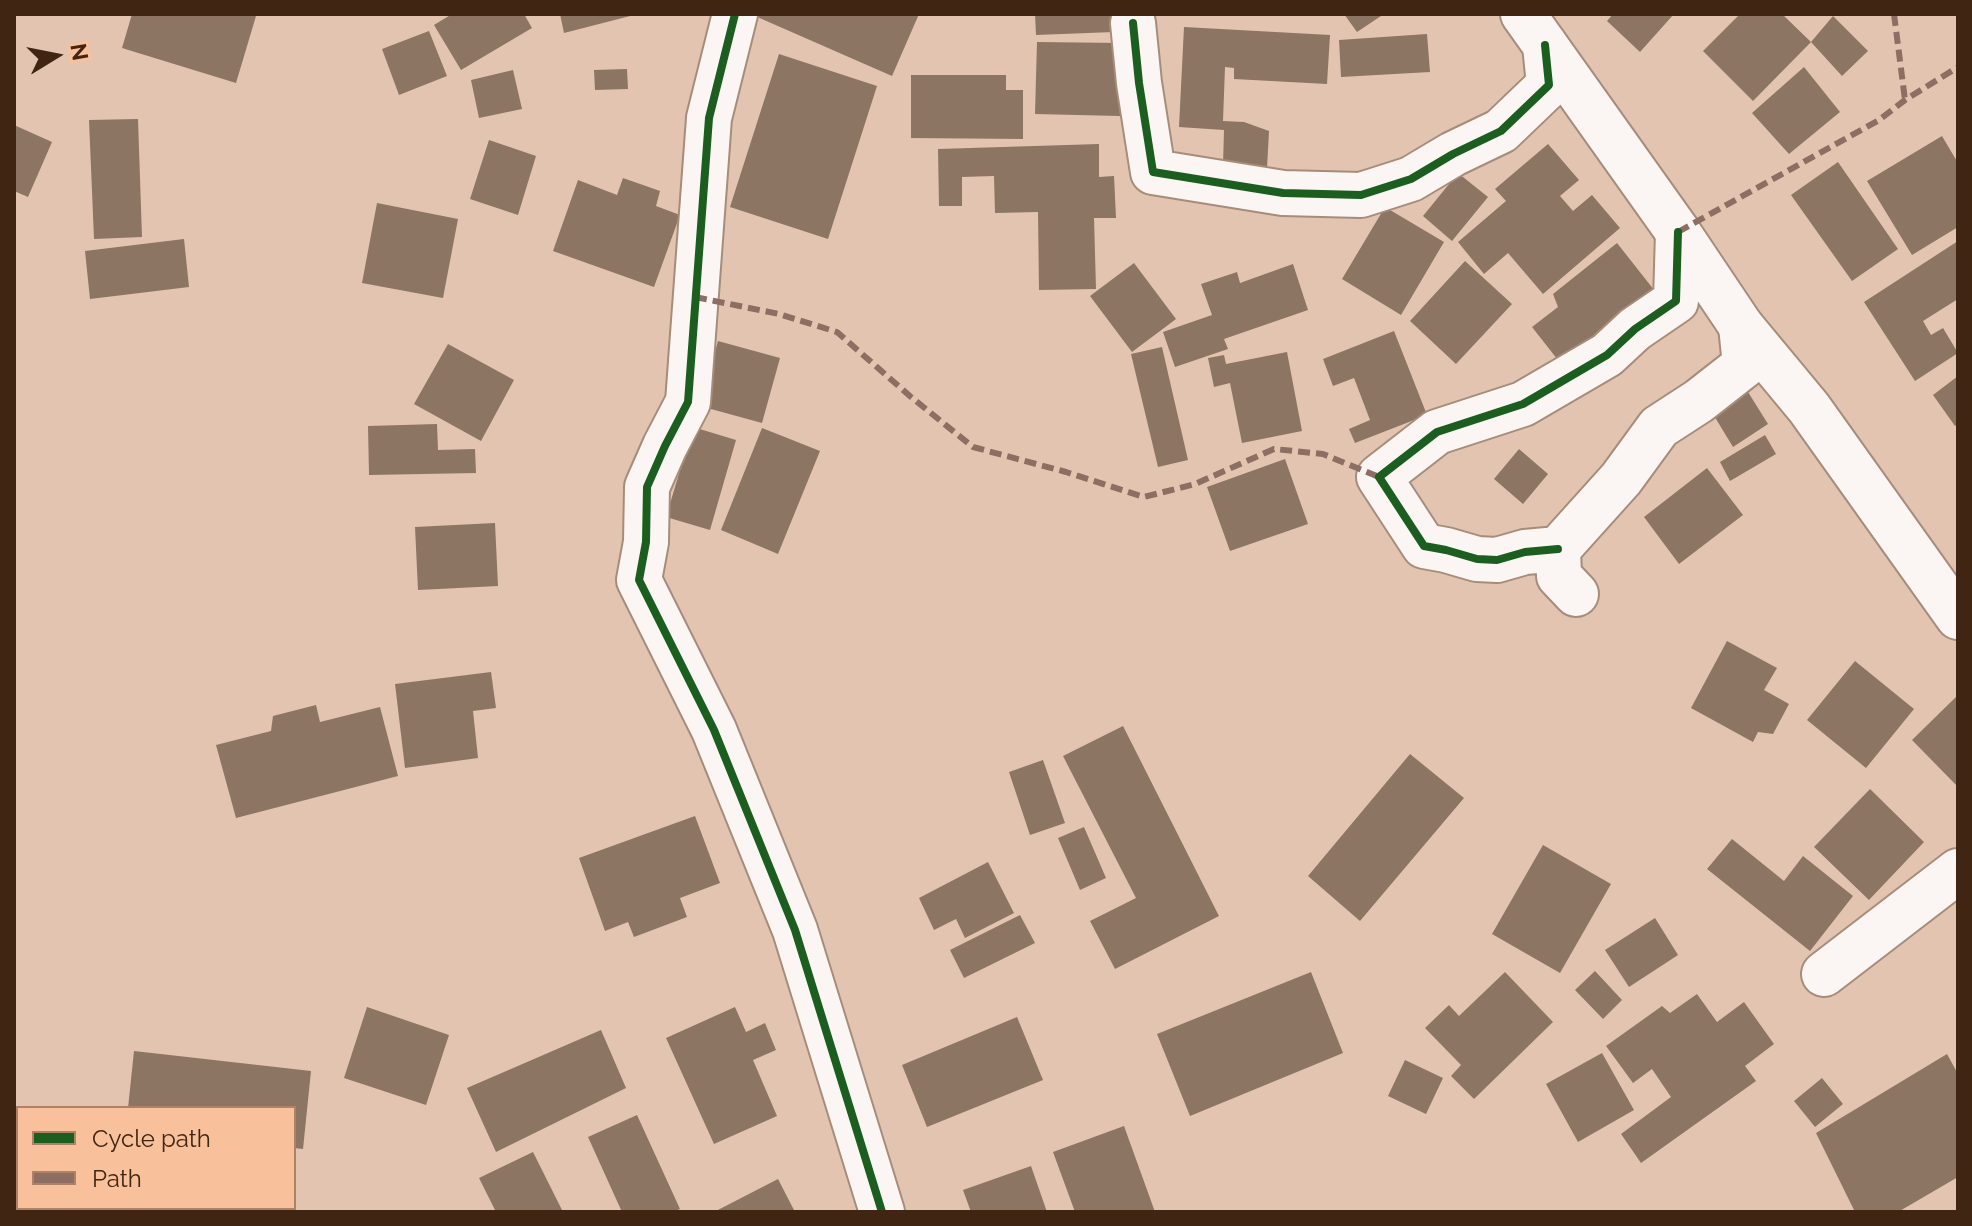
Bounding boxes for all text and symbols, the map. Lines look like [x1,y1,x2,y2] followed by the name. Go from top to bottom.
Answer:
[16,16,96,96] north arrow
[65,41,94,62] text: N
[16,1106,296,1210] legend
[92,1124,211,1153] text: Cycle path
[92,1164,142,1193] text: Path

